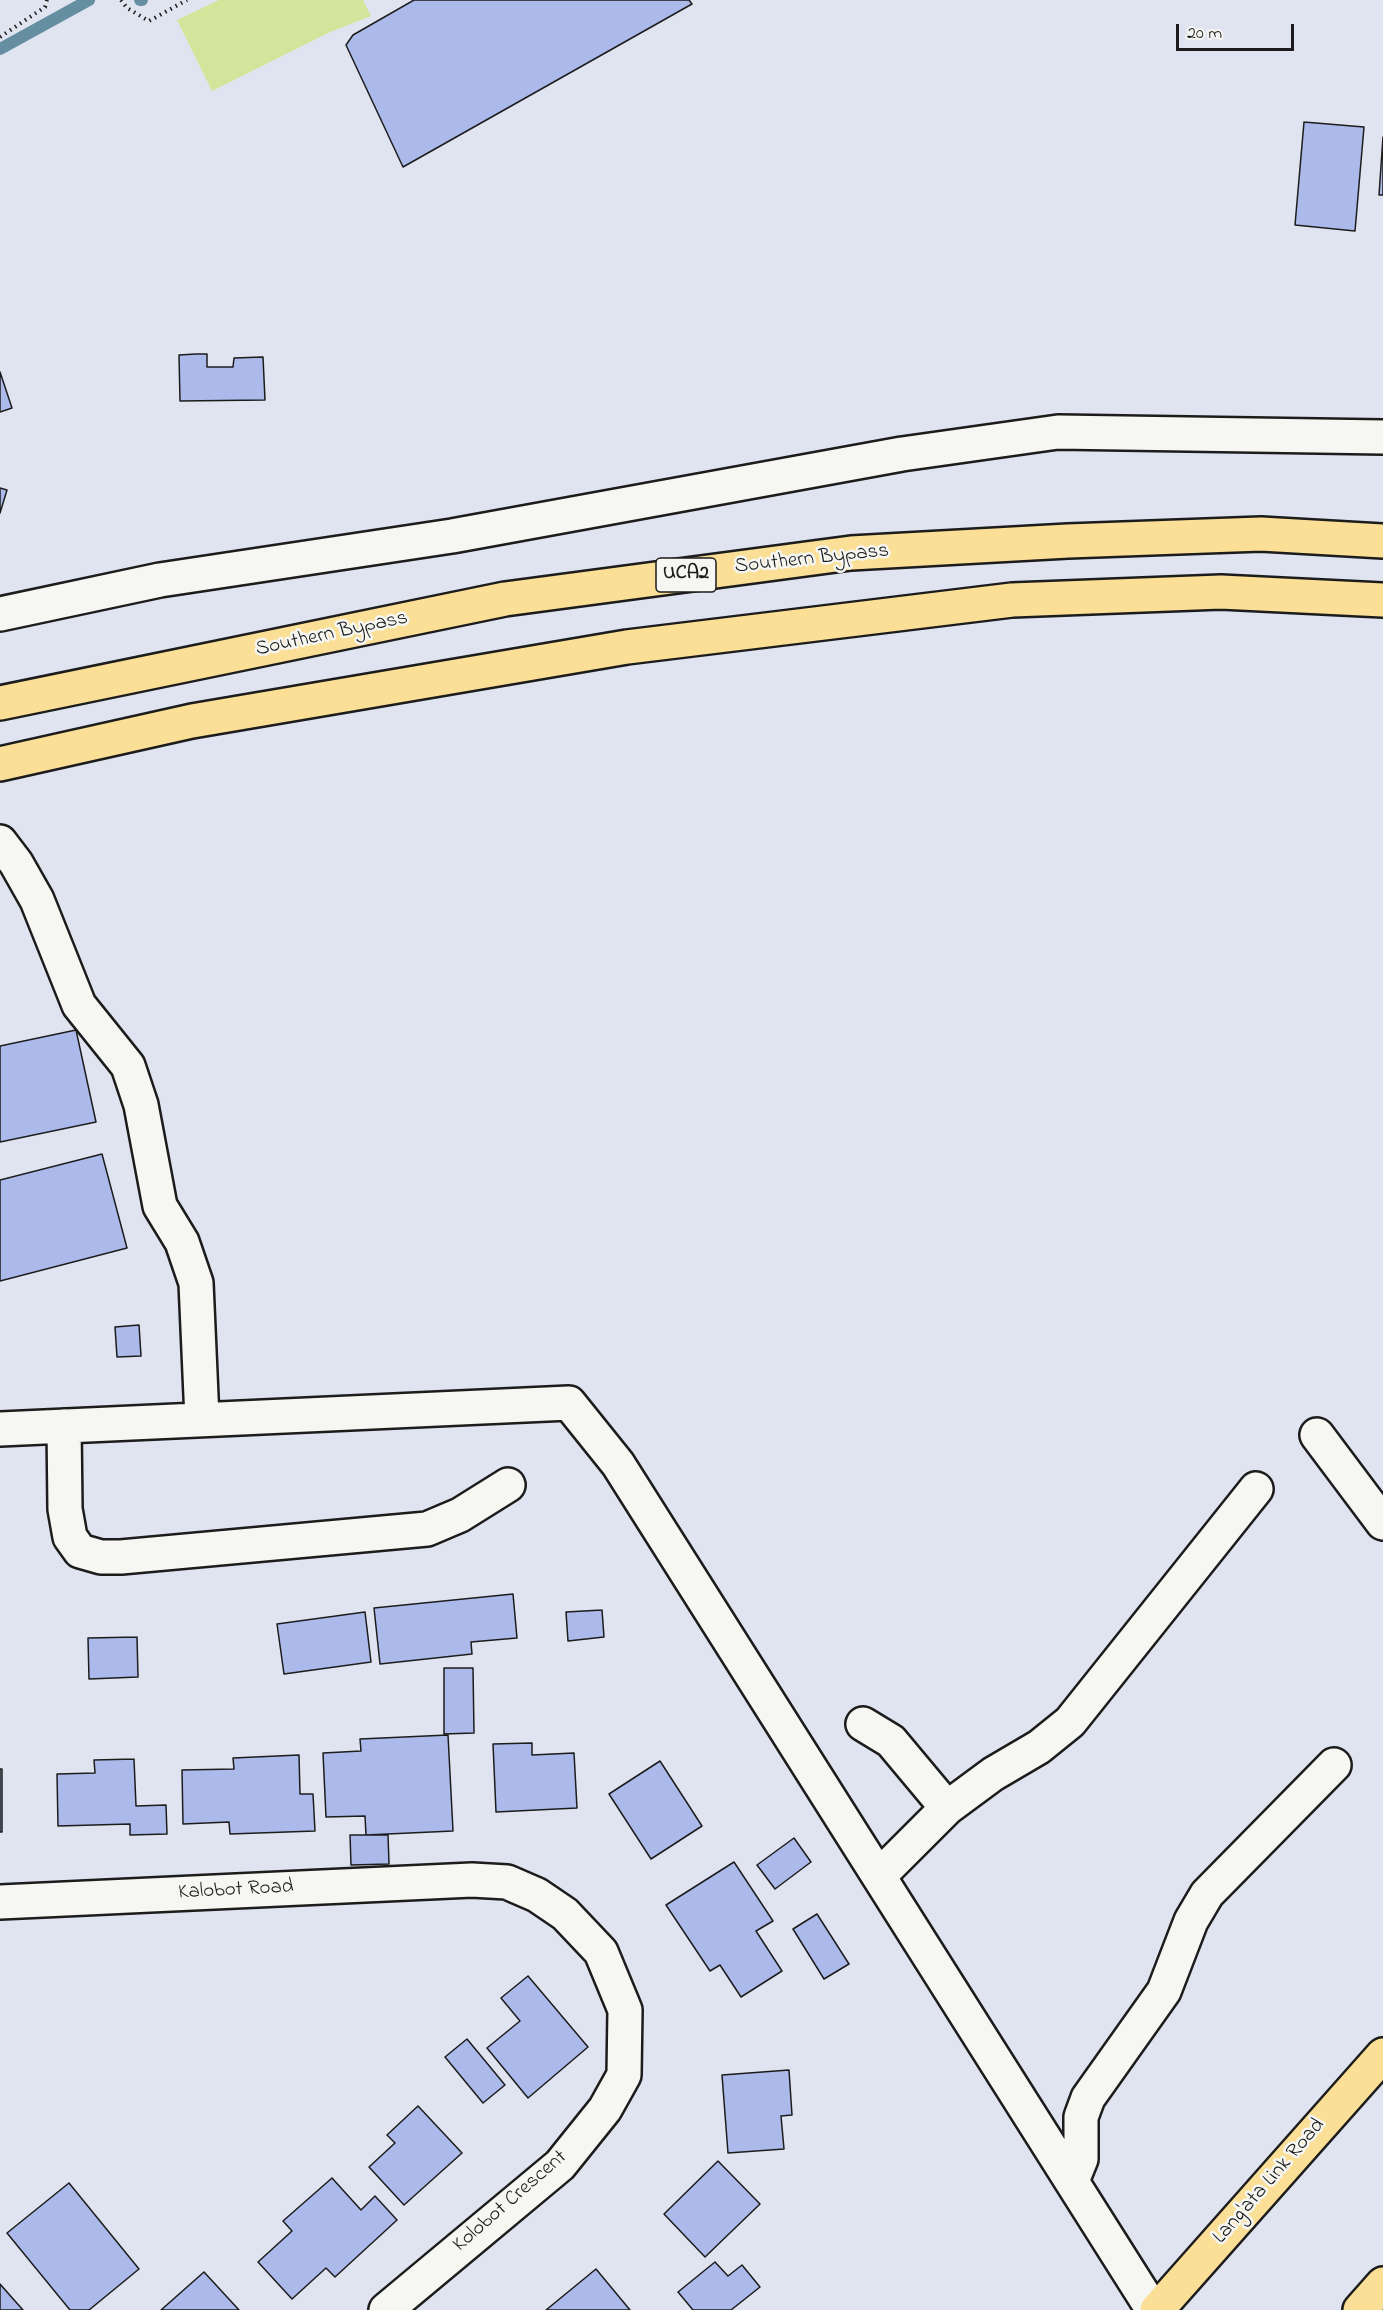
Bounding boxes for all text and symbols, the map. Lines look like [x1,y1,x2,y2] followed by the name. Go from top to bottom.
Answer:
[1179,12,1298,50] scale bar
[1187,21,1222,47] text: 20 m
[734,539,890,581] street label: Southern Bypass
[656,558,716,592] road number: UCA2
[254,607,410,663] street label: Southern Bypass
[178,1875,294,1907] street label: Kalobot Road
[1209,2114,1331,2250] street label: Lang'ata Link Road
[449,2146,573,2258] street label: Kolobot Crescent

